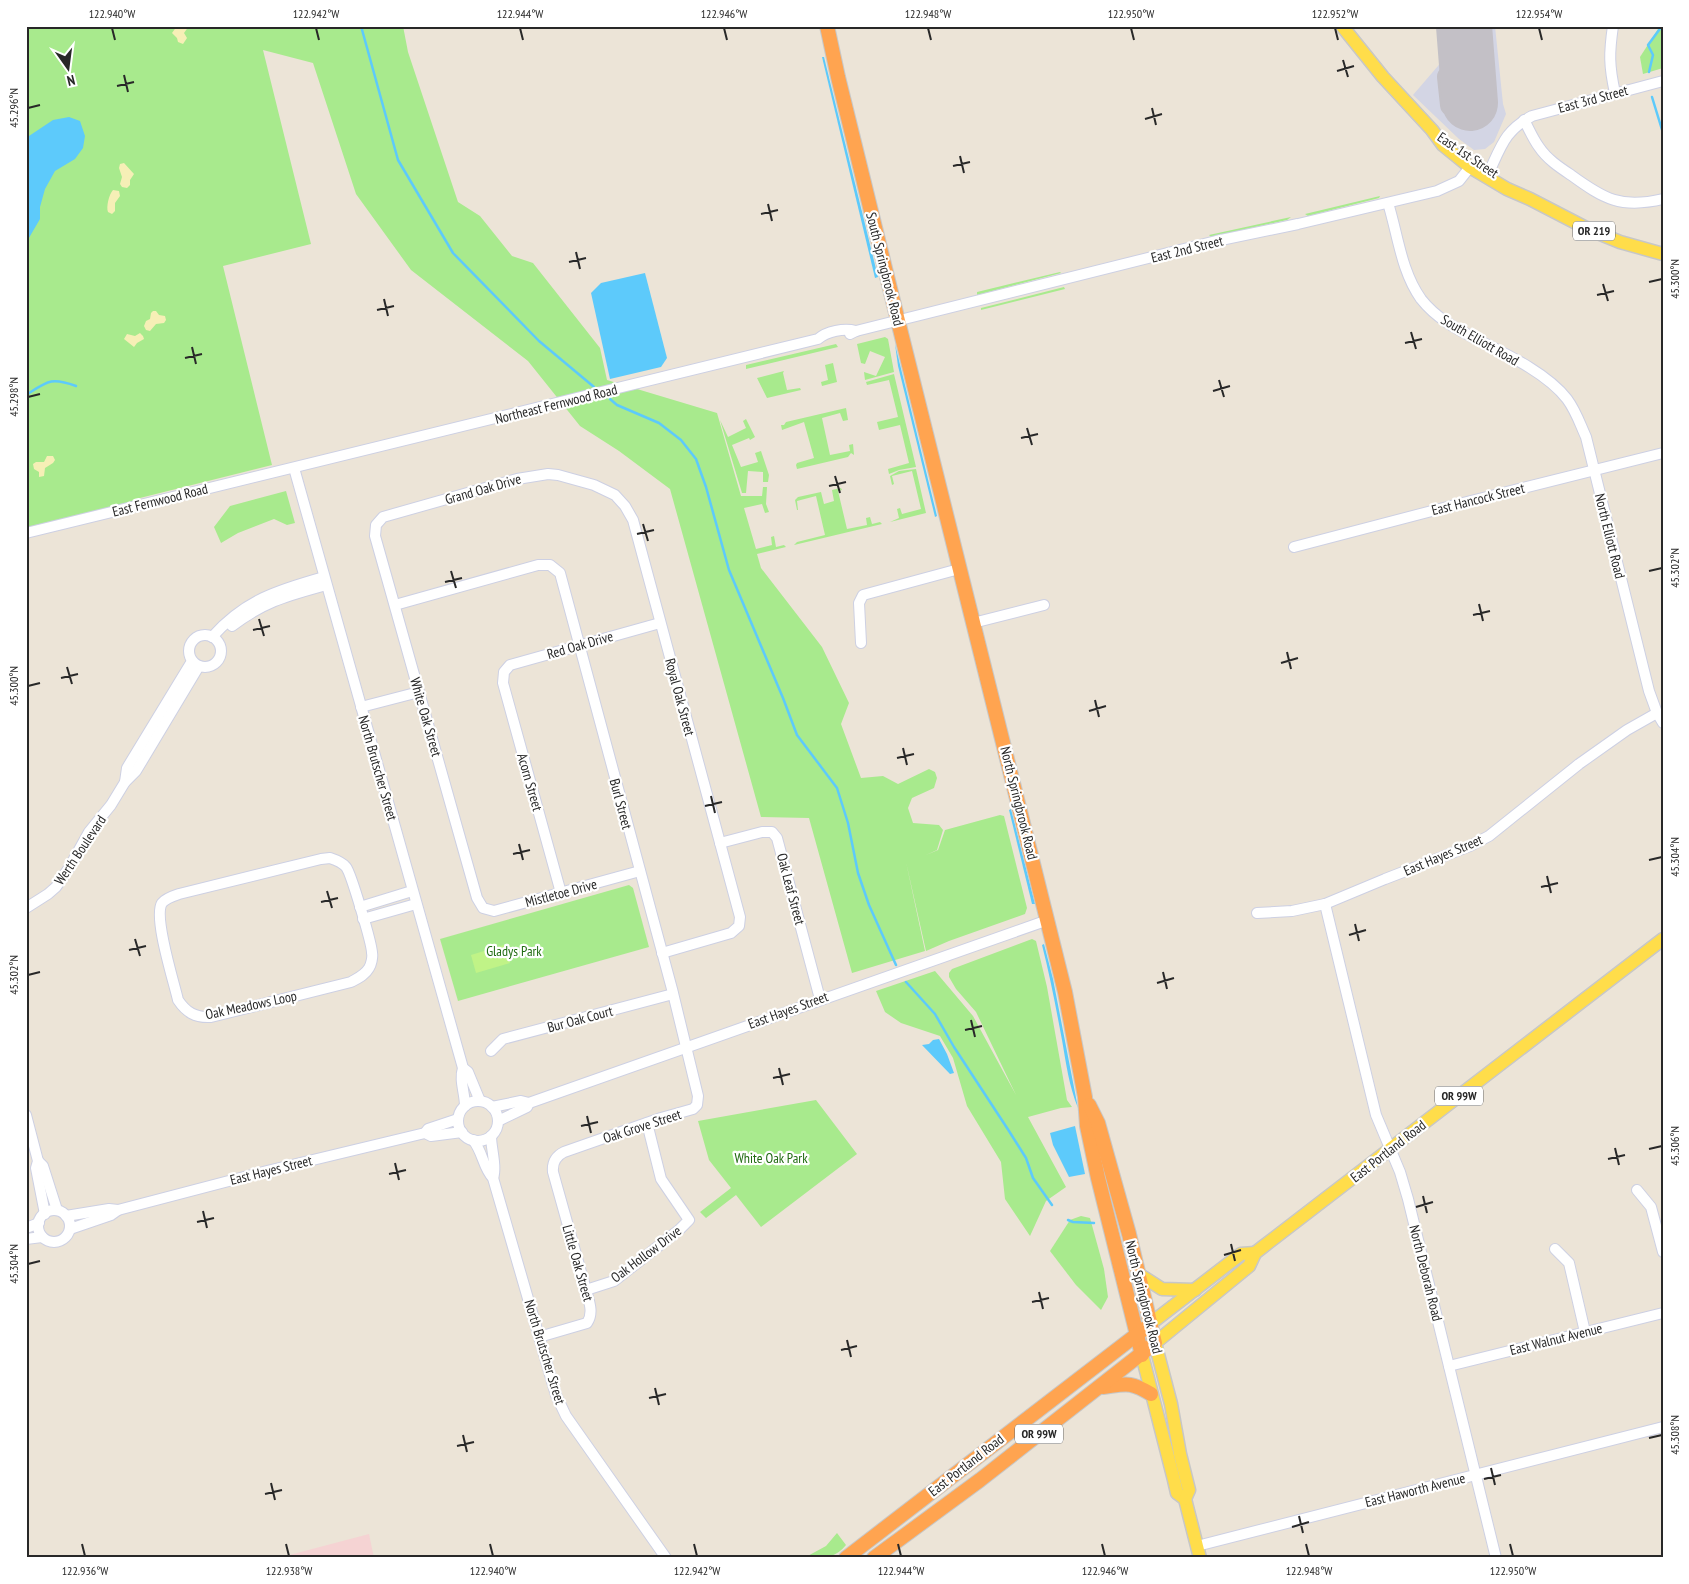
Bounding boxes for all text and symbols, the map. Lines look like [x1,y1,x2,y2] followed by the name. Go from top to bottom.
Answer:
[89,6,135,21] text: 122.940°W
[293,6,339,21] text: 122.942°W
[497,6,543,21] text: 122.944°W
[701,6,747,21] text: 122.946°W
[905,6,951,21] text: 122.948°W
[1108,6,1154,21] text: 122.950°W
[1312,6,1358,21] text: 122.952°W
[1516,6,1562,21] text: 122.954°W
[42,42,92,92] north arrow
[65,71,77,90] text: N
[1556,81,1630,117] street label: East 3rd Street
[6,88,21,128] text: 45.296°N
[1434,128,1502,182] street label: East 1st Street
[862,210,908,328] street label: South Springbrook Road
[1573,222,1615,240] road number: OR 219
[1149,231,1225,267] street label: East 2nd Street
[1667,259,1682,299] text: 45.300°N
[1438,310,1522,370] street label: South Elliott Road
[6,377,21,417] text: 45.298°N
[493,380,619,428] street label: Northeast Fernwood Road
[443,470,523,508] street label: Grand Oak Drive
[110,479,210,521] street label: East Fernwood Road
[1430,479,1527,519] street label: East Hancock Street
[1591,492,1629,580] street label: North Elliott Road
[1667,548,1682,588] text: 45.302°N
[545,627,615,663] street label: Red Oak Drive
[661,656,699,738] street label: Royal Oak Street
[6,666,21,706] text: 45.300°N
[406,675,446,759] street label: White Oak Street
[354,713,402,823] street label: North Brutscher Street
[996,745,1042,861] street label: North Springbrook Road
[513,751,547,813] street label: Acorn Street
[606,777,636,831] street label: Burl Street
[50,812,110,888] street label: Werth Boulevard
[1401,830,1485,880] street label: East Hayes Street
[1667,837,1682,877] text: 45.304°N
[773,851,809,927] street label: Oak Leaf Street
[523,875,599,911] street label: Mistletoe Drive
[486,942,542,960] park label: Gladys Park
[6,955,21,995] text: 45.302°N
[204,987,298,1023] street label: Oak Meadows Loop
[745,987,831,1033] street label: East Hayes Street
[545,1002,615,1036] street label: Bur Oak Court
[1435,1086,1483,1106] road number: OR 99W
[601,1105,684,1147] street label: Oak Grove Street
[1347,1116,1429,1186] street label: East Portland Road
[1667,1126,1682,1166] text: 45.306°N
[734,1149,808,1167] park label: White Oak Park
[228,1151,314,1189] street label: East Hayes Street
[607,1221,685,1286] street label: Oak Hollow Drive
[558,1223,598,1304] street label: Little Oak Street
[1405,1223,1447,1323] street label: North Deborah Road
[1121,1239,1167,1355] street label: North Springbrook Road
[6,1244,21,1284] text: 45.304°N
[521,1297,570,1407] street label: North Brutscher Street
[1508,1319,1604,1359] street label: East Walnut Avenue
[1667,1415,1682,1455] text: 45.308°N
[1015,1425,1063,1444] road number: OR 99W
[925,1430,1007,1500] street label: East Portland Road
[1363,1469,1467,1511] street label: East Haworth Avenue
[62,1563,108,1578] text: 122.936°W
[266,1563,312,1578] text: 122.938°W
[470,1563,516,1578] text: 122.940°W
[674,1563,720,1578] text: 122.942°W
[878,1563,924,1578] text: 122.944°W
[1082,1563,1128,1578] text: 122.946°W
[1286,1563,1332,1578] text: 122.948°W
[1490,1563,1536,1578] text: 122.950°W

